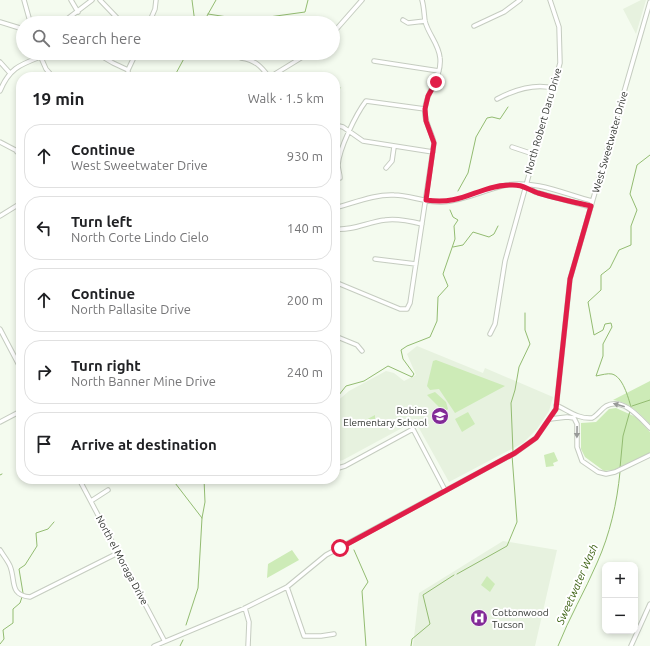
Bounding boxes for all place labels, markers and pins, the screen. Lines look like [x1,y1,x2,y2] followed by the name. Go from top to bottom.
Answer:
[343,405,427,428] place label: Robins Elementary School
[430,406,450,426] school or university icon: Robins Elementary School
[492,607,549,630] place label: Cottonwood Tucson
[469,608,489,628] hospital icon: Cottonwood Tucson

